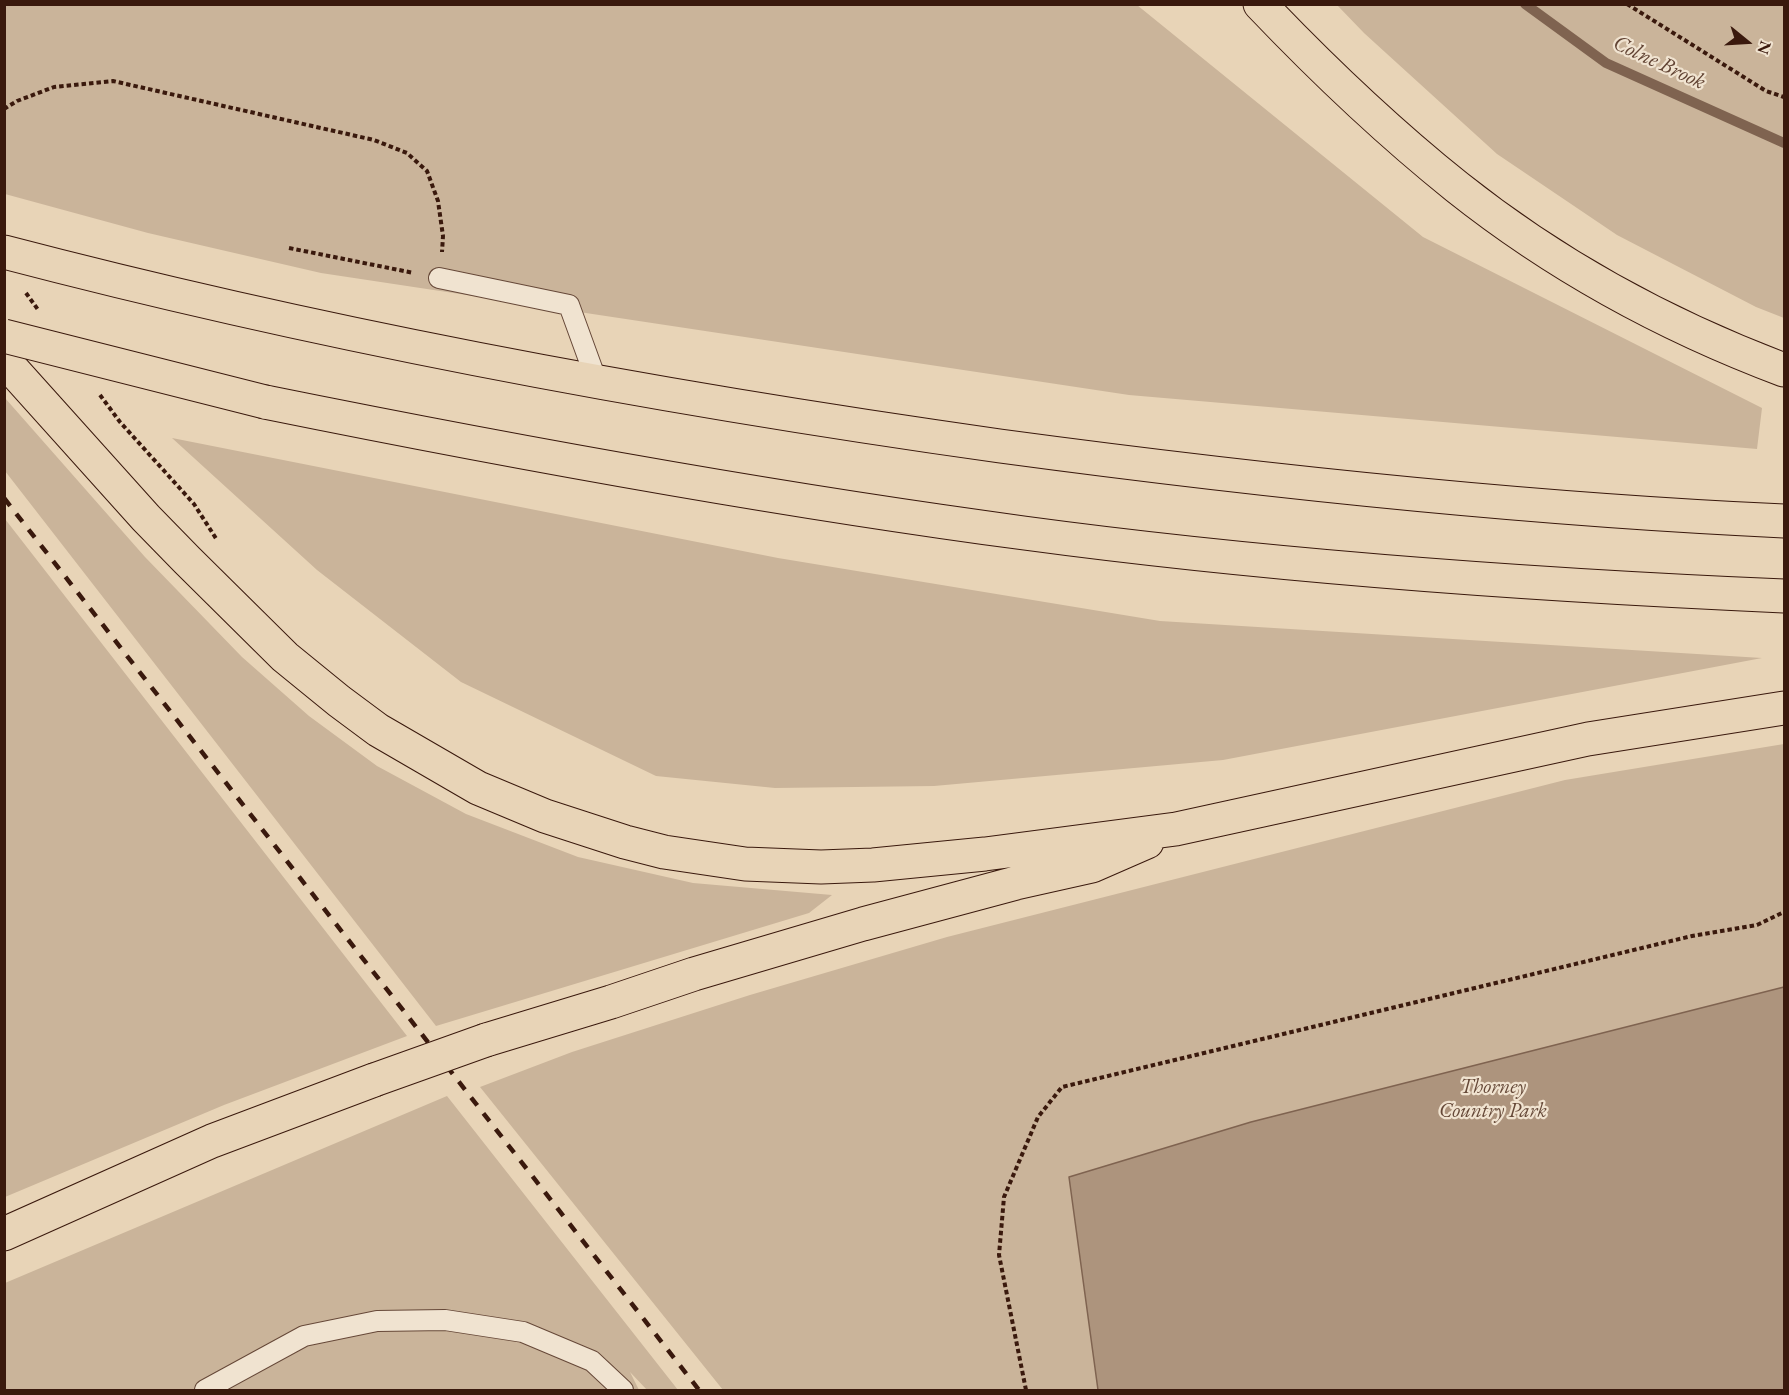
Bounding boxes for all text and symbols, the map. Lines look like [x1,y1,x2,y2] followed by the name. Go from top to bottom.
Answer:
[1717,12,1777,72] north arrow
[1609,30,1709,96] water label: Colne Brook
[1753,38,1777,57] text: N
[1439,1074,1547,1124] park label: Thorney Country Park

